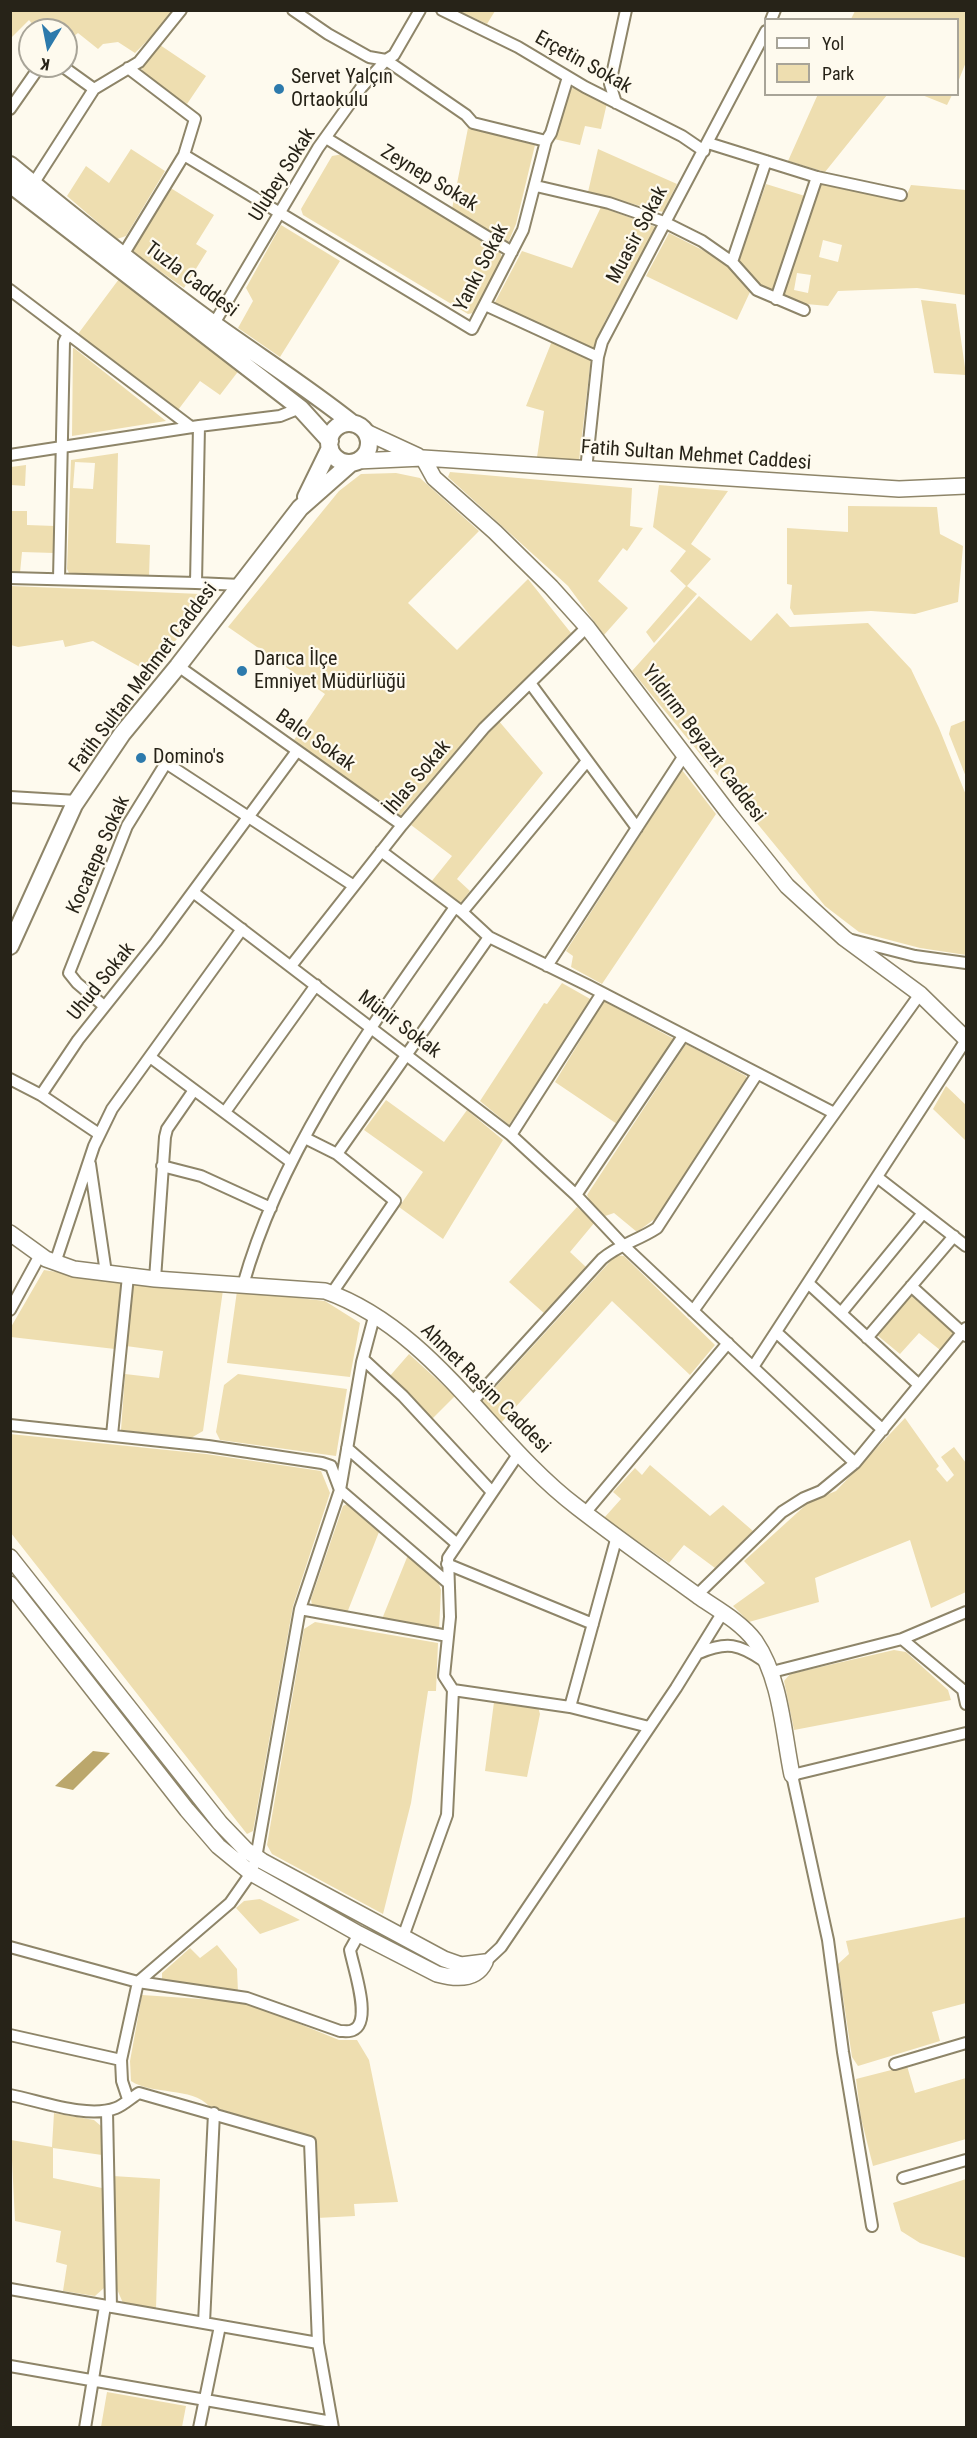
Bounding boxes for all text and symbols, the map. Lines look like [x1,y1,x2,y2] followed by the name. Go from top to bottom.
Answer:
[18,18,78,78] north arrow
[764,18,959,96] legend
[530,27,636,99] street label: Erçetin Sokak
[822,33,844,54] text: Yol
[39,54,51,74] text: K
[822,63,854,84] text: Park
[291,66,393,113] place label: Servet Yalçın Ortaokulu
[272,82,286,96] marker: Servet Yalçın Ortaokulu
[245,124,321,226] street label: Ulubey Sokak
[376,141,482,217] street label: Zeynep Sokak
[602,182,674,288] street label: Muasir Sokak
[450,220,514,316] street label: Yankı Sokak
[140,237,242,323] street label: Tuzla Caddesi
[580,436,812,476] street label: Fatih Sultan Mehmet Caddesi
[65,579,223,777] street label: Fatih Sultan Mehmet Caddesi
[254,648,406,695] place label: Darıca İlçe Emniyet Müdürlüğü
[636,661,770,827] street label: Yıldırım Beyazıt Caddesi
[235,664,249,678] marker: Darıca İlçe Emniyet Müdürlüğü
[271,705,359,777] street label: Balcı Sokak
[380,736,456,820] street label: İhlas Sokak
[153,746,224,770] place label: Domino's
[134,751,148,765] marker: Domino's
[62,792,136,918] street label: Kocatepe Sokak
[63,938,141,1026] street label: Uhud Sokak
[353,986,445,1064] street label: Münir Sokak
[415,1319,555,1459] street label: Ahmet Rasim Caddesi

